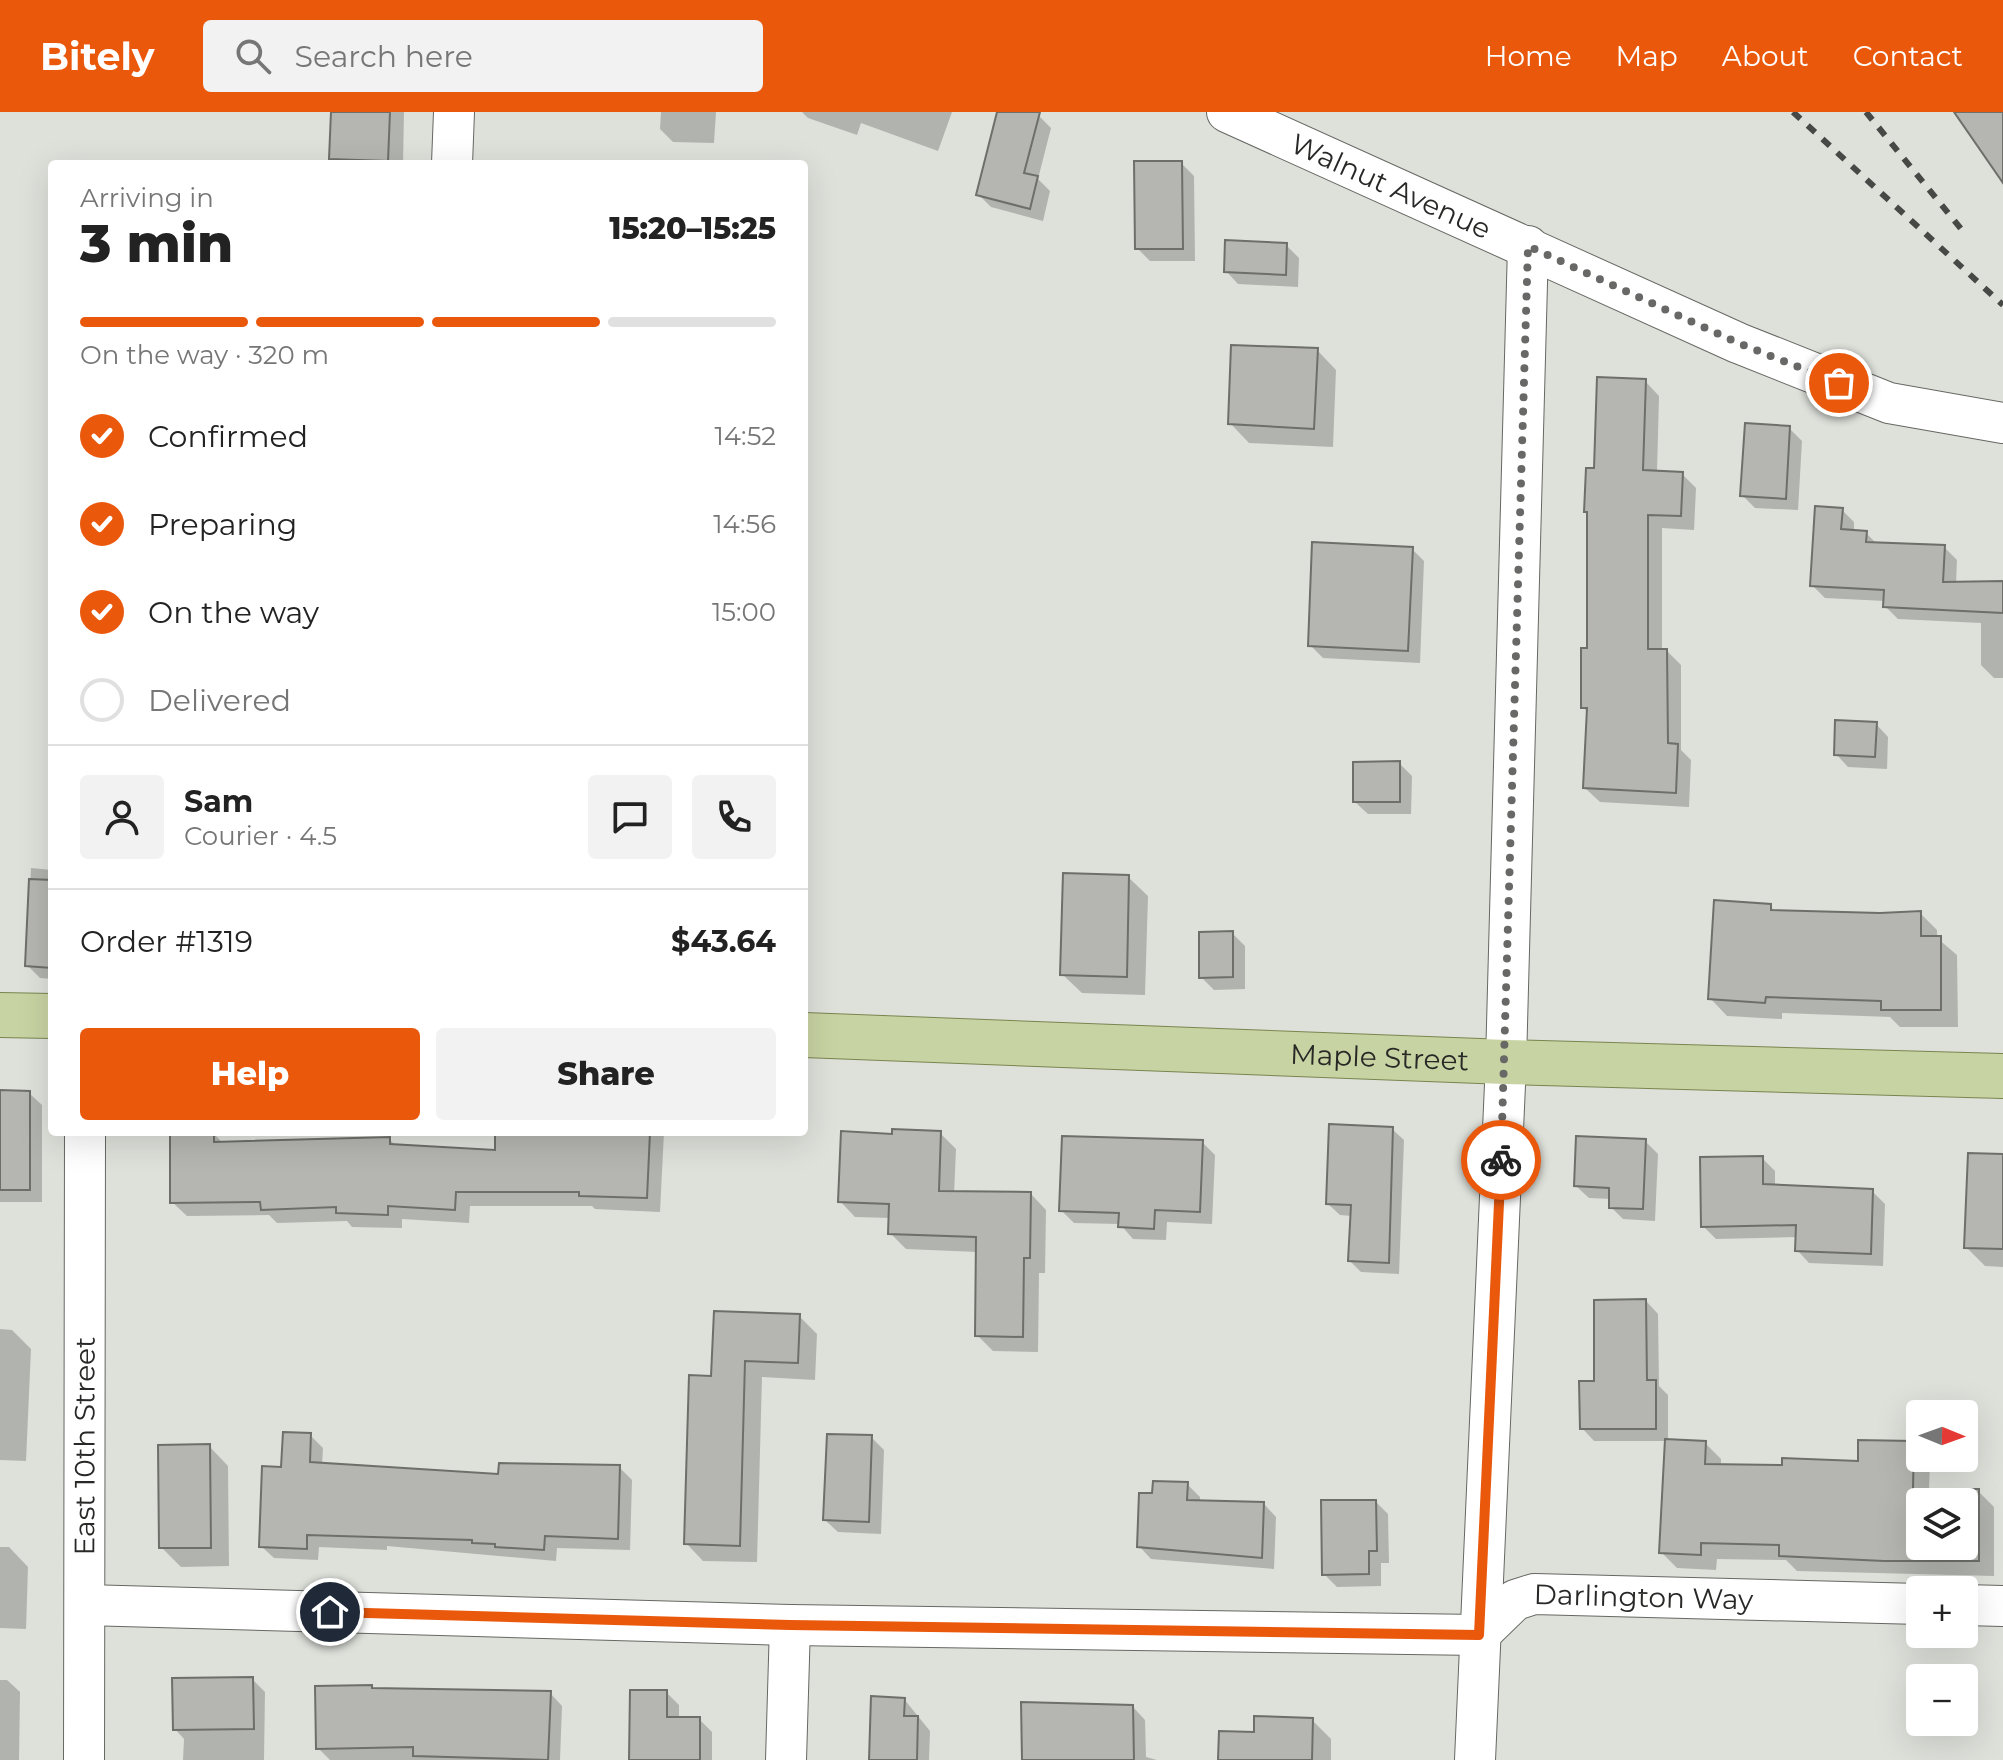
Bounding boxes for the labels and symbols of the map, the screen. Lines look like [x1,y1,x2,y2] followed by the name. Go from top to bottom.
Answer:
[1286,126,1496,246] street label: Walnut Avenue
[1805,349,1873,417] pin
[1290,1037,1470,1078] street label: Maple Street
[1461,1120,1541,1200] courier
[67,1337,102,1555] street label: East 10th Street
[1906,1400,1978,1472] north arrow
[1533,1577,1754,1617] street label: Darlington Way
[296,1578,364,1646] pin

